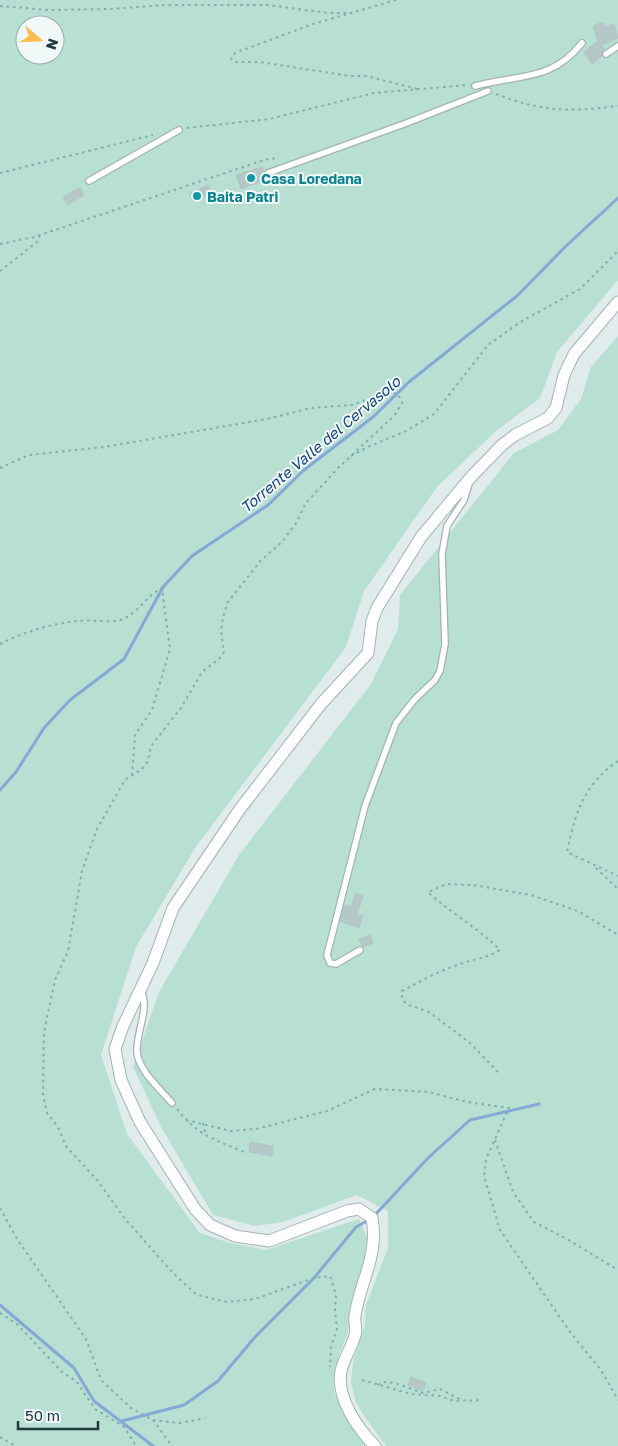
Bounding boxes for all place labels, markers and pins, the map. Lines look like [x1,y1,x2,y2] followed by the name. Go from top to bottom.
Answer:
[261,170,362,187] place label: Casa Loredana
[245,172,257,184] marker: Casa Loredana
[207,188,278,205] place label: Baita Patri
[191,190,203,202] marker: Baita Patri

